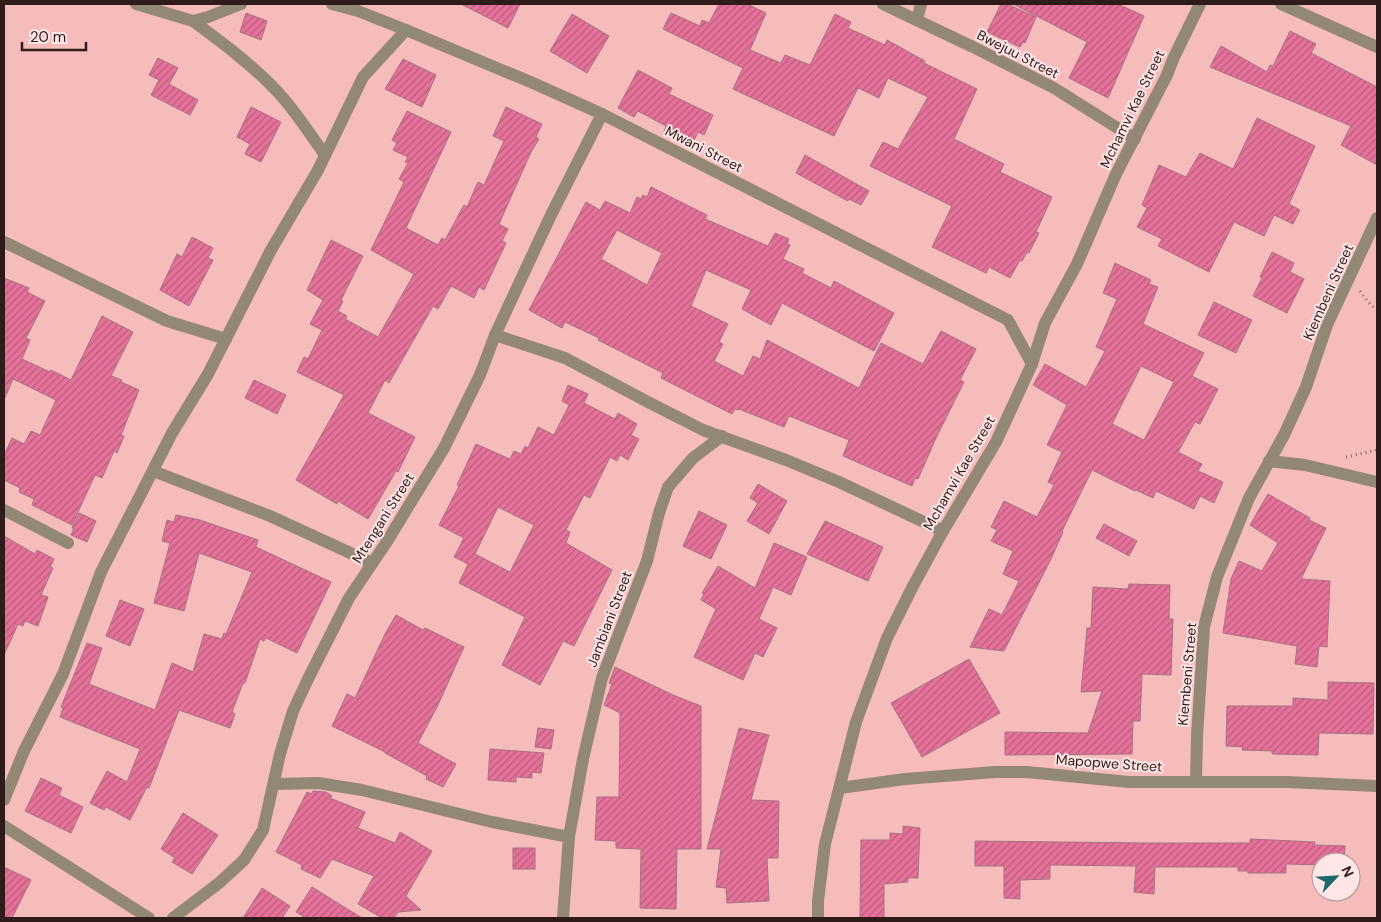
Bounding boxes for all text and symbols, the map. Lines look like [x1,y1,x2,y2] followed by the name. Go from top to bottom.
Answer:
[22,20,86,52] scale bar
[974,26,1062,82] street label: Bwejuu Street
[30,27,66,47] text: 20 m
[1096,47,1168,171] street label: Mchamvi Kae Street
[662,122,746,176] street label: Mwani Street
[1299,241,1357,343] street label: Kiembeni Street
[919,413,999,533] street label: Mchamvi Kae Street
[348,469,418,567] street label: Mtengani Street
[582,568,636,670] street label: Jambiani Street
[1174,622,1200,726] street label: Kiembeni Street
[1055,750,1163,776] street label: Mapopwe Street
[1311,852,1361,902] north arrow
[1337,863,1358,880] text: N

